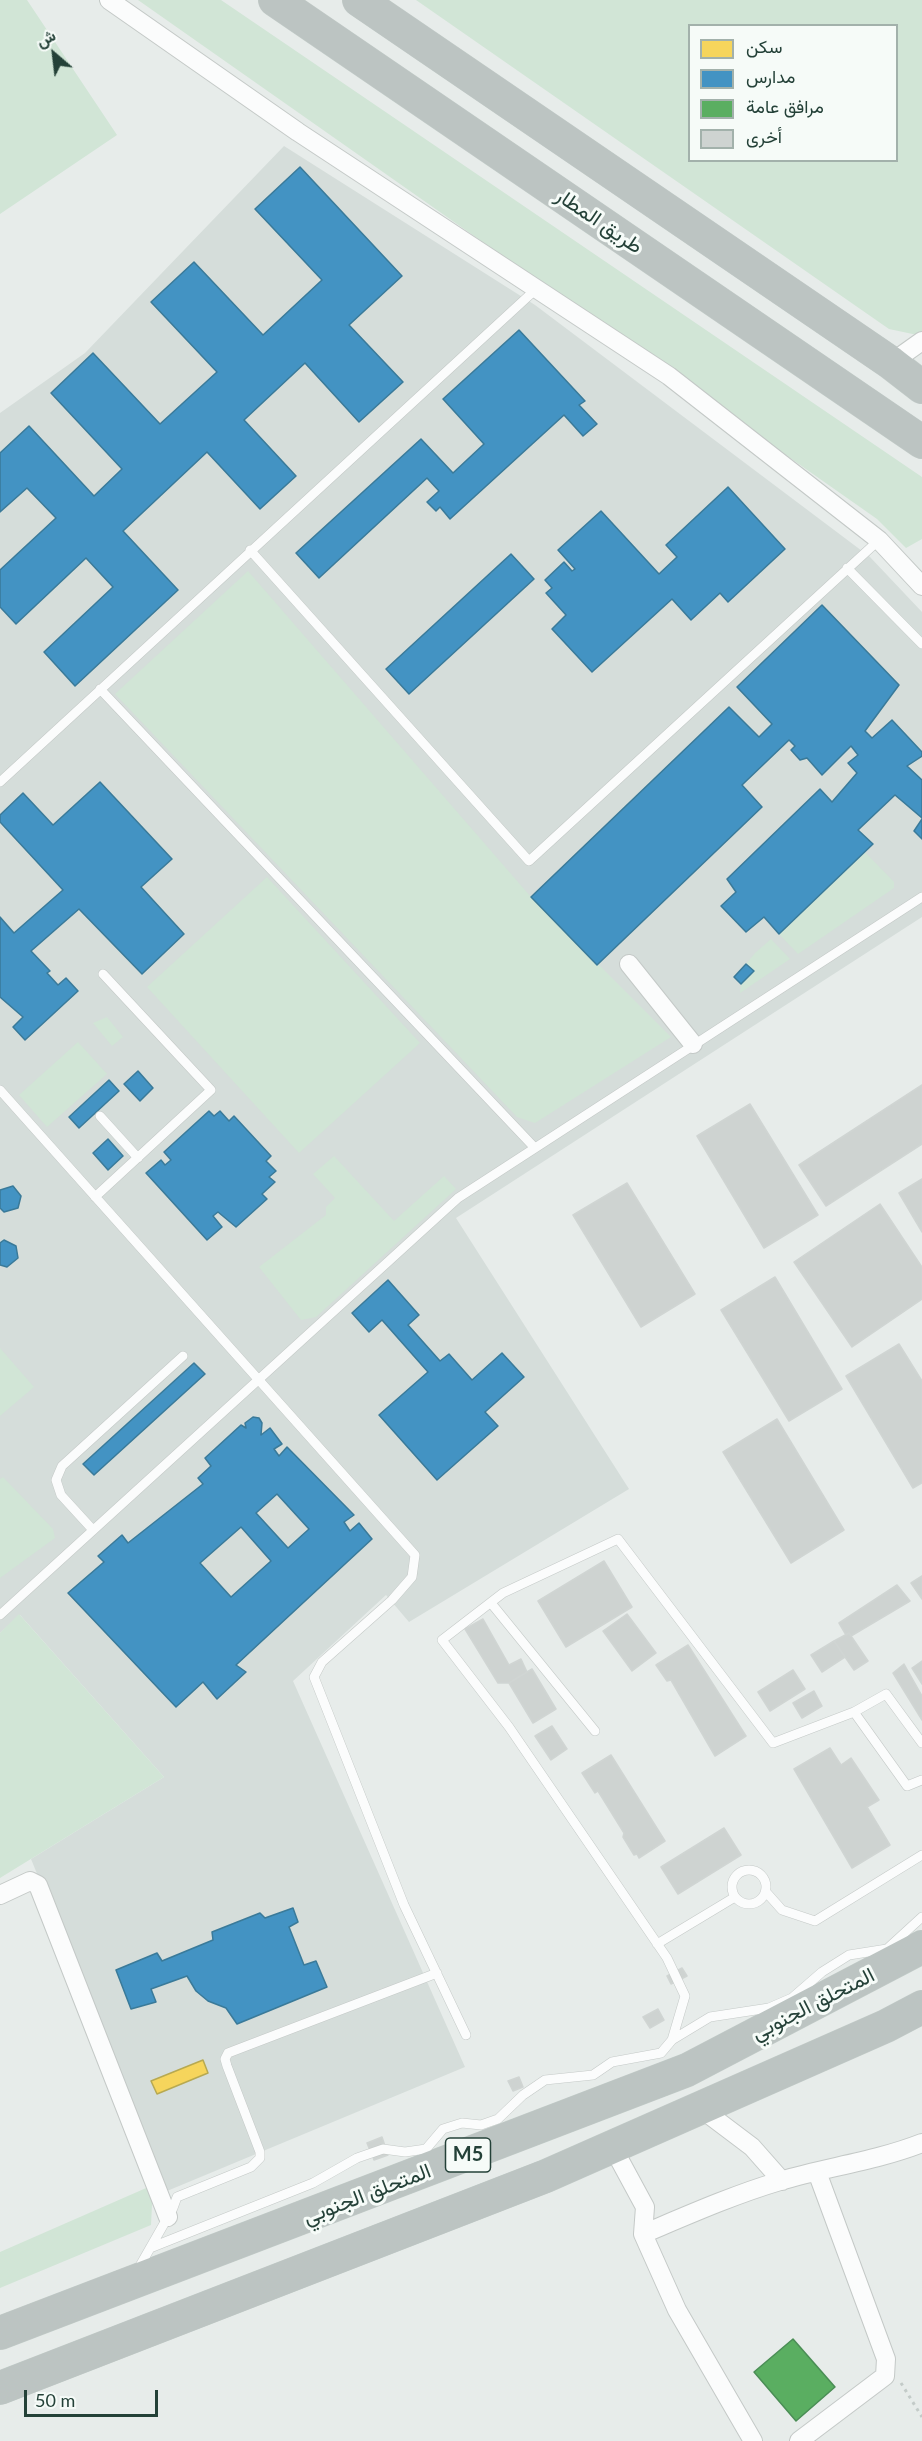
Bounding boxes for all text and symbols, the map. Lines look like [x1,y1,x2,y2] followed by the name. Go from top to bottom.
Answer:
[24,24,84,84] north arrow
[688,24,898,162] legend
[32,25,58,51] text: ش
[746,35,782,57] text: سكن
[746,65,795,87] text: مدارس
[746,95,824,117] text: مرافق عامة
[746,125,782,147] text: أخرى
[551,183,647,259] street label: طريق المطار
[747,1962,879,2046] street label: المتحلق الجنوبي
[446,2138,490,2172] road number: M5
[300,2158,434,2230] street label: المتحلق الجنوبي
[27,2378,160,2416] scale bar
[35,2389,75,2411] text: 50 m

